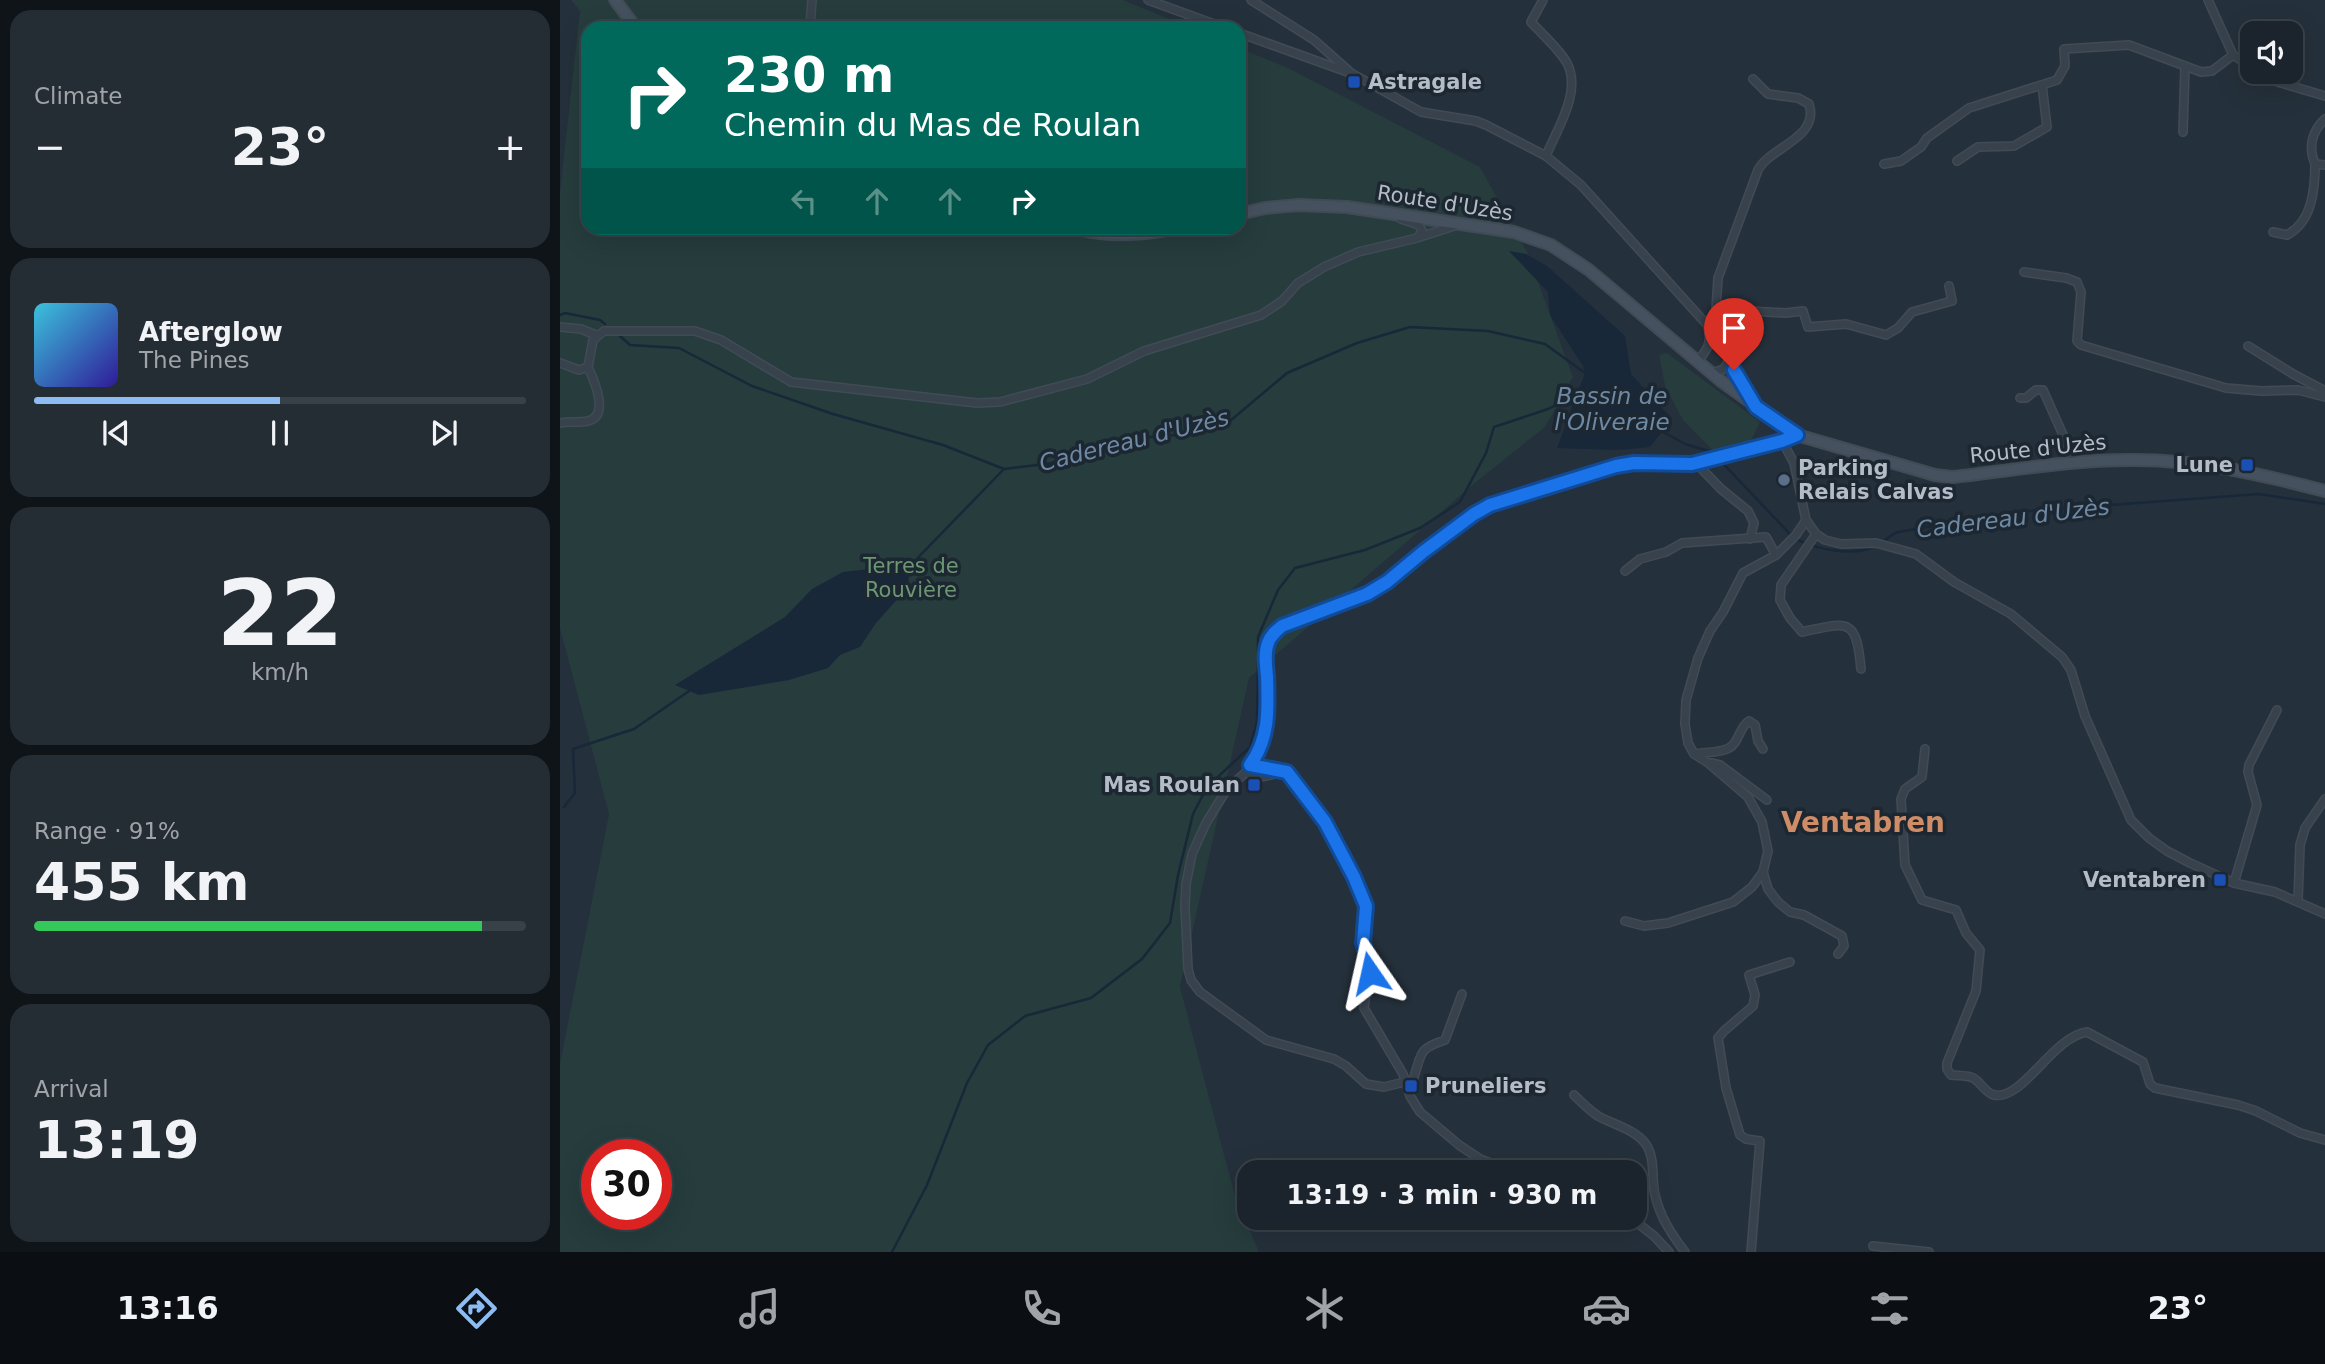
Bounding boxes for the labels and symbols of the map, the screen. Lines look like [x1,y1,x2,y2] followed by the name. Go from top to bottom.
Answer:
[1368,70,1482,94] place label: Astragale
[1346,74,1362,90] marker: Astragale
[1375,180,1515,226] street label: Route d'Uzès
[1704,298,1764,370] pin
[1554,383,1670,435] water label: Bassin de l'Oliveraie
[1037,404,1231,476] water label: Cadereau d'Uzès
[1969,430,2107,468] street label: Route d'Uzès
[2175,453,2233,477] place label: Lune
[1798,456,1954,504] place label: Parking Relais Calvas
[2239,457,2255,473] marker: Lune
[1776,472,1792,488] marker: Parking Relais Calvas
[1915,493,2111,543] water label: Cadereau d'Uzès
[862,554,959,602] park label: Terres de Rouvière
[1103,773,1240,797] place label: Mas Roulan
[1246,777,1262,793] marker: Mas Roulan
[1781,806,1945,839] district label: Ventabren
[2083,868,2206,892] place label: Ventabren
[2212,872,2228,888] marker: Ventabren
[1333,936,1407,1010] position arrow
[1425,1074,1546,1098] place label: Pruneliers
[1403,1078,1419,1094] marker: Pruneliers
[581,1139,672,1230] speed limit sign: 30

